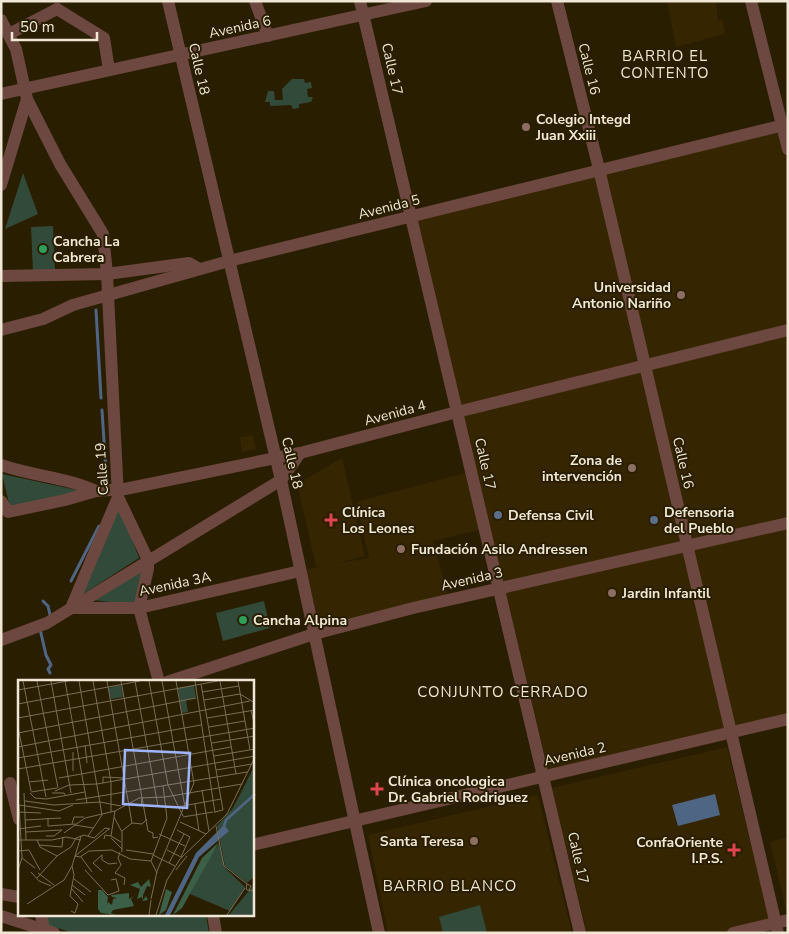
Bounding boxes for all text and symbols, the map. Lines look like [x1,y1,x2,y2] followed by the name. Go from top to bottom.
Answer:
[12,10,98,42] scale bar
[207,11,273,43] street label: Avenida 6
[20,17,55,37] text: 50 m
[184,41,214,97] street label: Calle 18
[377,41,407,97] street label: Calle 17
[573,41,605,97] street label: Calle 16
[620,46,710,83] district label: BARRIO EL CONTENTO
[535,110,631,145] place label: Colegio Integd Juan Xxiii
[520,121,532,133] marker: Colegio Integd Juan Xxiii
[356,190,422,224] street label: Avenida 5
[53,232,120,267] place label: Cancha La Cabrera
[37,243,49,255] marker: Cancha La Cabrera
[572,278,671,313] place label: Universidad Antonio Nariño
[675,289,687,301] marker: Universidad Antonio Nariño
[362,396,428,430] street label: Avenida 4
[277,435,307,491] street label: Calle 18
[668,435,698,491] street label: Calle 16
[470,436,500,492] street label: Calle 17
[91,442,113,496] street label: Calle 19
[542,451,622,486] place label: Zona de intervención
[626,462,638,474] marker: Zona de intervención
[342,503,415,538] place label: Clínica Los Leones
[664,503,735,538] place label: Defensoria del Pueblo
[508,506,594,525] place label: Defensa Civil
[492,509,504,521] marker: Defensa Civil
[324,513,338,527] marker: Clínica Los Leones
[648,514,660,526] marker: Defensoria del Pueblo
[411,540,588,559] place label: Fundación Asilo Andressen
[395,543,407,555] marker: Fundación Asilo Andressen
[439,563,505,595] street label: Avenida 3
[137,567,213,601] street label: Avenida 3A
[621,584,711,603] place label: Jardin Infantil
[606,587,618,599] marker: Jardin Infantil
[253,611,347,630] place label: Cancha Alpina
[237,614,249,626] marker: Cancha Alpina
[18,680,254,916] inset map
[417,682,589,702] district label: CONJUNTO CERRADO
[542,738,608,770] street label: Avenida 2
[388,772,528,807] place label: Clínica oncologica Dr. Gabriel Rodriguez
[370,782,384,796] marker: Clínica oncologica Dr. Gabriel Rodriguez
[563,830,593,886] street label: Calle 17
[380,832,464,851] place label: Santa Teresa
[636,833,723,868] place label: ConfaOriente I.P.S.
[468,835,480,847] marker: Santa Teresa
[727,843,741,857] marker: ConfaOriente I.P.S.
[383,876,517,896] district label: BARRIO BLANCO

